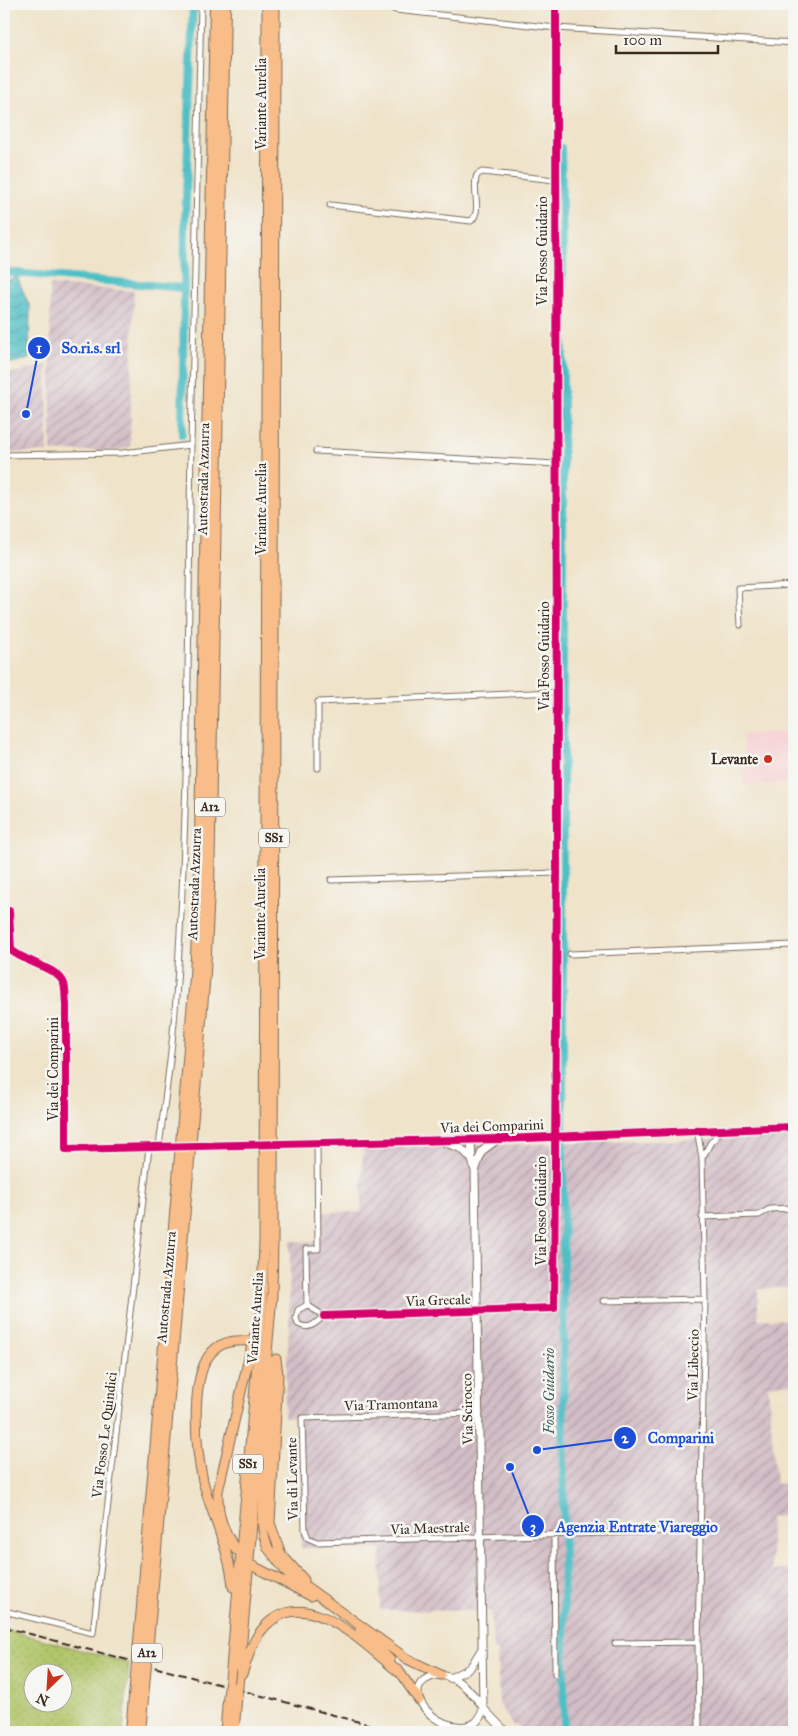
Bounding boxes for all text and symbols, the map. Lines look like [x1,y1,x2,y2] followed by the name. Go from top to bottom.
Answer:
[616,22,718,54] scale bar
[623,31,663,49] text: 100 m
[253,58,270,151] street label: Variante Aurelia
[534,196,551,307] street label: Via Fosso Guidario
[27,333,131,363] callout: So.ri.s. srl
[36,339,42,357] text: 1
[61,339,122,357] text: So.ri.s. srl
[194,423,213,536] street label: Autostrada Azzurra
[253,463,270,556] street label: Variante Aurelia
[536,601,553,712] street label: Via Fosso Guidario
[711,751,758,768] place label: Levante
[762,753,774,765] marker: Levante
[195,798,225,816] road number: A12
[184,828,205,941] street label: Autostrada Azzurra
[259,828,289,848] road number: SS1
[252,868,269,961] street label: Variante Aurelia
[45,1017,62,1122] street label: Via dei Comparini
[439,1116,544,1137] street label: Via dei Comparini
[533,1156,550,1267] street label: Via Fosso Guidario
[153,1230,180,1345] street label: Autostrada Azzurra
[244,1271,267,1366] street label: Variante Aurelia
[404,1291,471,1310] street label: Via Grecale
[684,1329,703,1402] street label: Via Libeccio
[540,1347,558,1435] water label: Fosso Guidario
[88,1371,121,1500] street label: Via Fosso Le Quindici
[458,1373,477,1446] street label: Via Scirocco
[343,1394,438,1415] street label: Via Tramontana
[612,1423,724,1453] callout: Comparini
[621,1429,629,1447] text: 2
[648,1429,715,1448] text: Comparini
[283,1437,302,1522] street label: Via di Levante
[233,1455,263,1474] road number: SS1
[521,1511,727,1541] callout: Agenzia Entrate Viareggio
[530,1518,536,1537] text: 3
[555,1518,718,1537] text: Agenzia Entrate Viareggio
[389,1519,470,1538] street label: Via Maestrale
[132,1644,162,1662] road number: A12
[22,1664,72,1714] north arrow
[34,1689,52,1710] text: N

